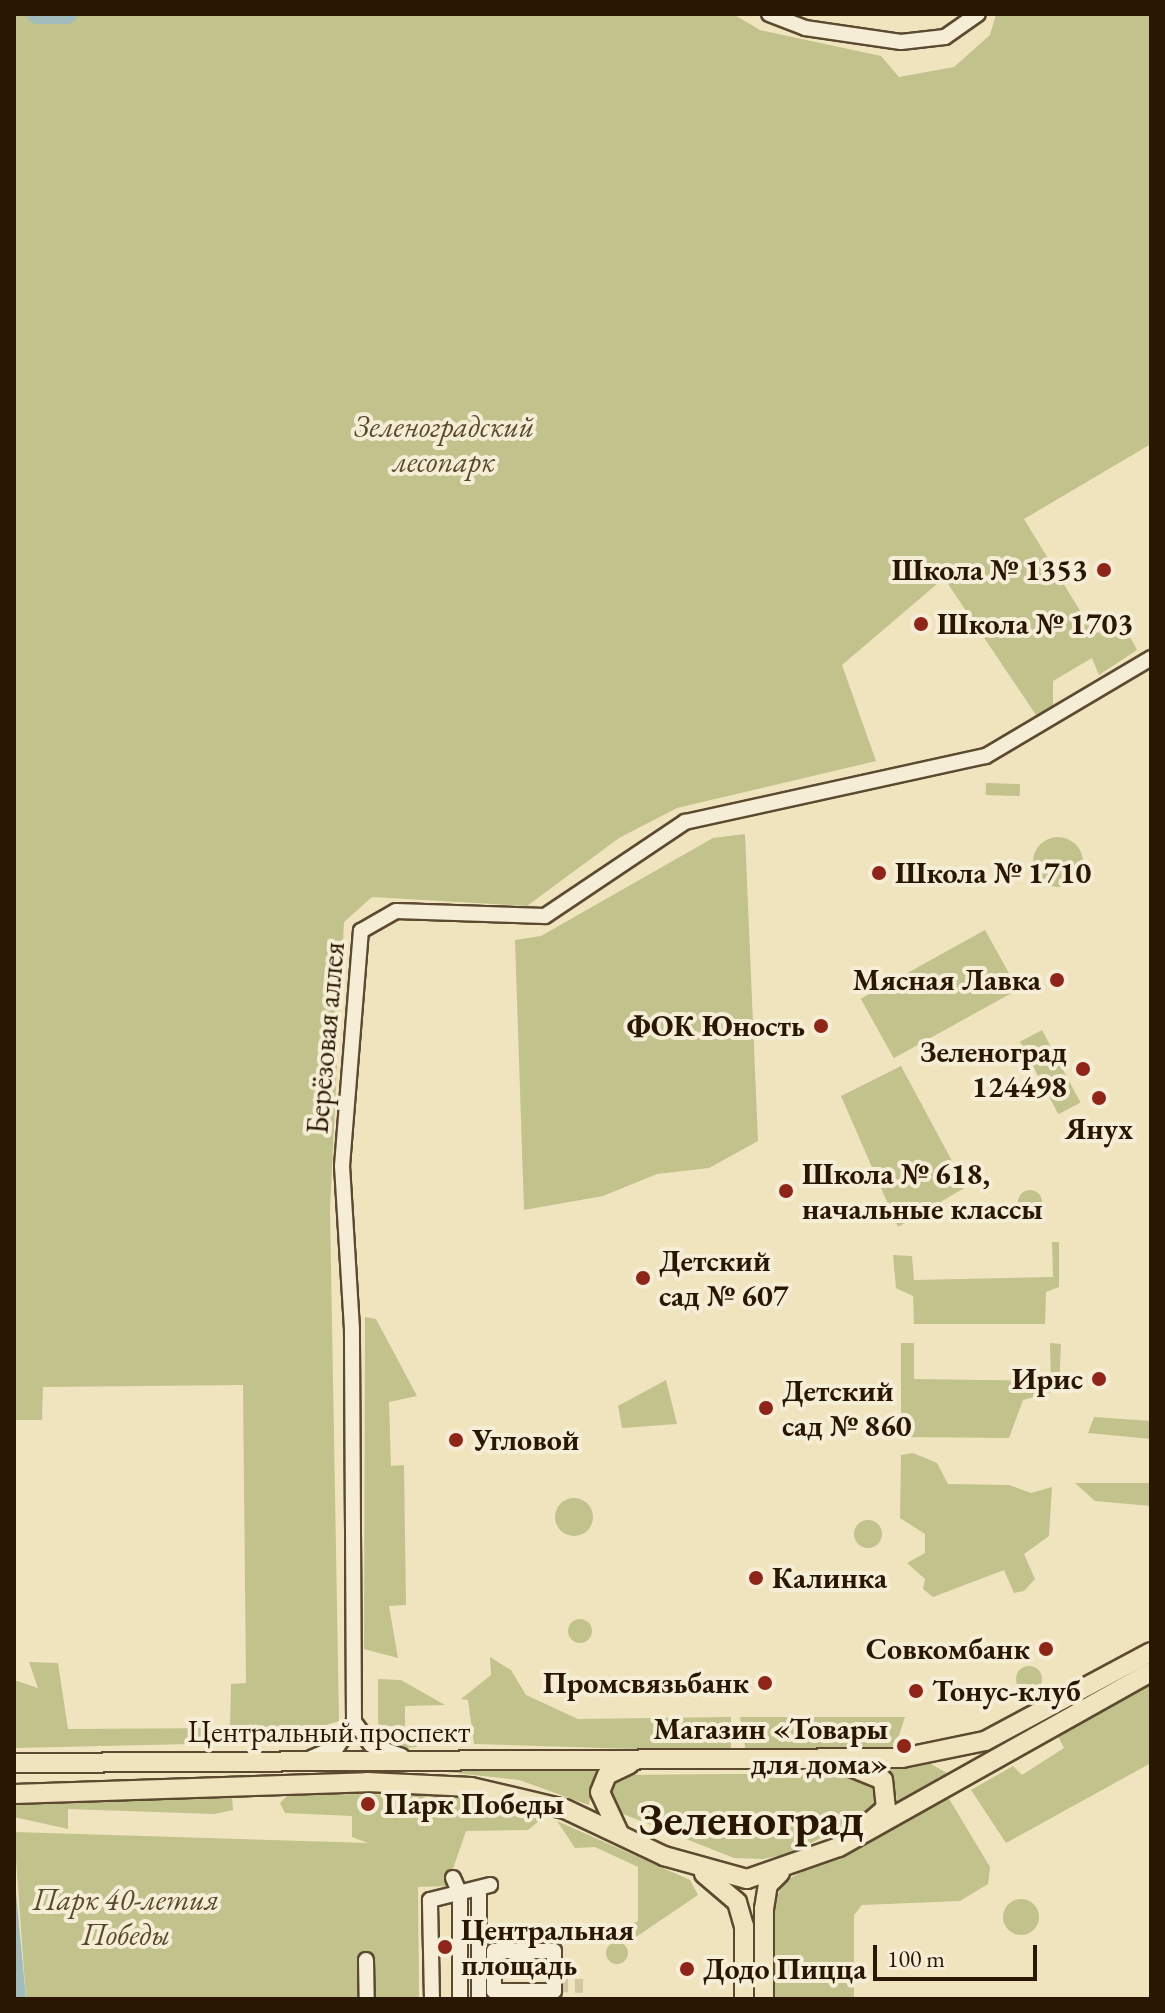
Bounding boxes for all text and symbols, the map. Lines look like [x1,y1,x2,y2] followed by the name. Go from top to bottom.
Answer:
[354,409,534,480] park label: Зеленоградский лесопарк
[892,552,1088,588] place label: Школа № 1353
[1095,561,1113,579] marker: Школа № 1353
[937,606,1133,642] place label: Школа № 1703
[912,615,930,633] marker: Школа № 1703
[895,855,1091,891] place label: Школа № 1710
[870,864,888,882] marker: Школа № 1710
[300,940,352,1136] street label: Берёзовая аллея
[852,962,1041,998] place label: Мясная Лавка
[1048,971,1066,989] marker: Мясная Лавка
[627,1008,805,1044] place label: ФОК Юность
[812,1017,830,1035] marker: ФОК Юность
[920,1034,1067,1104] place label: Зеленоград 124498
[1074,1060,1092,1078] marker: Зеленоград 124498
[1090,1089,1108,1107] marker: Янух
[1065,1111,1133,1147] place label: Янух
[802,1156,1043,1226] place label: Школа № 618, начальные классы
[777,1182,795,1200] marker: Школа № 618, начальные классы
[659,1243,789,1314] place label: Детский сад № 607
[634,1269,652,1287] marker: Детский сад № 607
[1012,1361,1083,1397] place label: Ирис
[1090,1370,1108,1388] marker: Ирис
[782,1373,912,1444] place label: Детский сад № 860
[757,1399,775,1417] marker: Детский сад № 860
[472,1422,579,1458] place label: Угловой
[447,1431,465,1449] marker: Угловой
[772,1560,887,1596] place label: Калинка
[747,1569,765,1587] marker: Калинка
[866,1631,1030,1667] place label: Совкомбанк
[1037,1640,1055,1658] marker: Совкомбанк
[543,1665,749,1701] place label: Промсвязьбанк
[932,1673,1081,1709] place label: Тонус-клуб
[756,1674,774,1692] marker: Промсвязьбанк
[907,1682,925,1700] marker: Тонус-клуб
[653,1711,888,1782] place label: Магазин «Товары для дома»
[188,1714,470,1750] street label: Центральный проспект
[895,1737,913,1755] marker: Магазин «Товары для дома»
[384,1786,564,1822] place label: Парк Победы
[638,1791,864,1847] district label: Зеленоград
[359,1795,377,1813] marker: Парк Победы
[33,1882,219,1952] park label: Парк 40-летия Победы
[461,1912,634,1982] place label: Центральная площадь
[877,1929,1041,1979] scale bar
[436,1938,454,1956] marker: Центральная площадь
[887,1943,945,1974] text: 100 m
[703,1951,866,1987] place label: Додо Пицца
[678,1960,696,1978] marker: Додо Пицца

